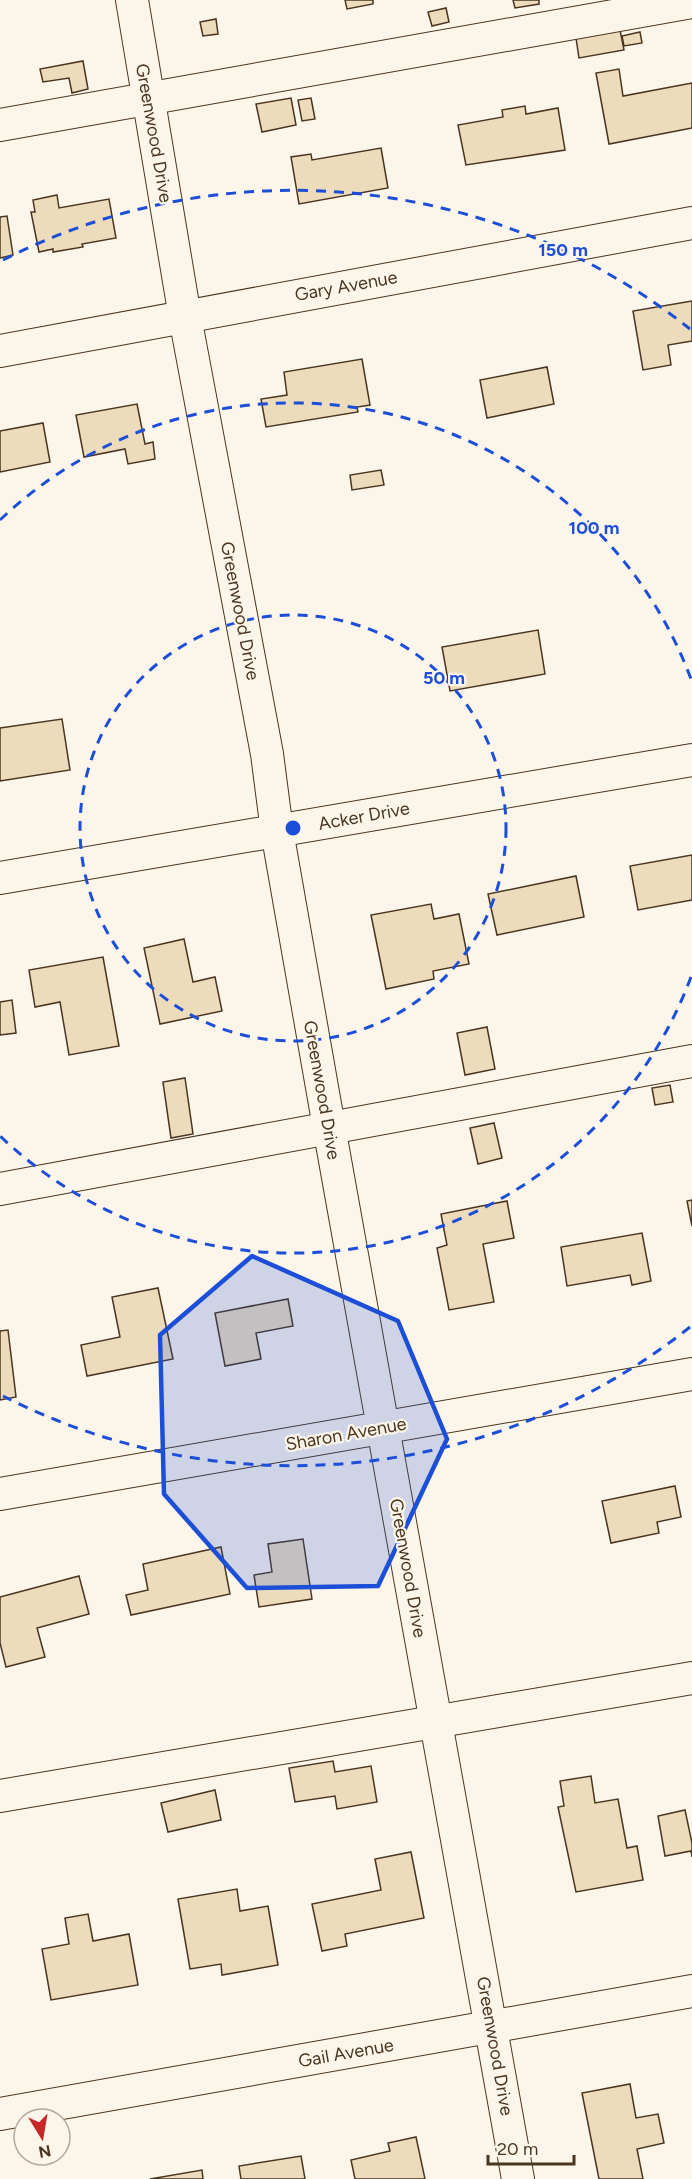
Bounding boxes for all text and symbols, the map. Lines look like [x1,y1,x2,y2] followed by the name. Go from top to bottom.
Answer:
[131,62,177,204] street label: Greenwood Drive
[538,239,588,261] text: 150 m
[293,266,399,306] street label: Gary Avenue
[569,517,619,539] text: 100 m
[216,540,264,682] street label: Greenwood Drive
[423,667,465,689] text: 50 m
[317,797,412,835] street label: Acker Drive
[283,818,303,838] centre of rings
[299,1019,345,1161] street label: Greenwood Drive
[284,1413,408,1455] street label: Sharon Avenue
[385,1497,431,1639] street label: Greenwood Drive
[472,1975,518,2117] street label: Greenwood Drive
[297,2034,396,2072] street label: Gail Avenue
[12,2107,72,2167] north arrow
[488,2128,574,2166] scale bar
[497,2138,538,2160] text: 20 m
[37,2141,53,2162] text: N

